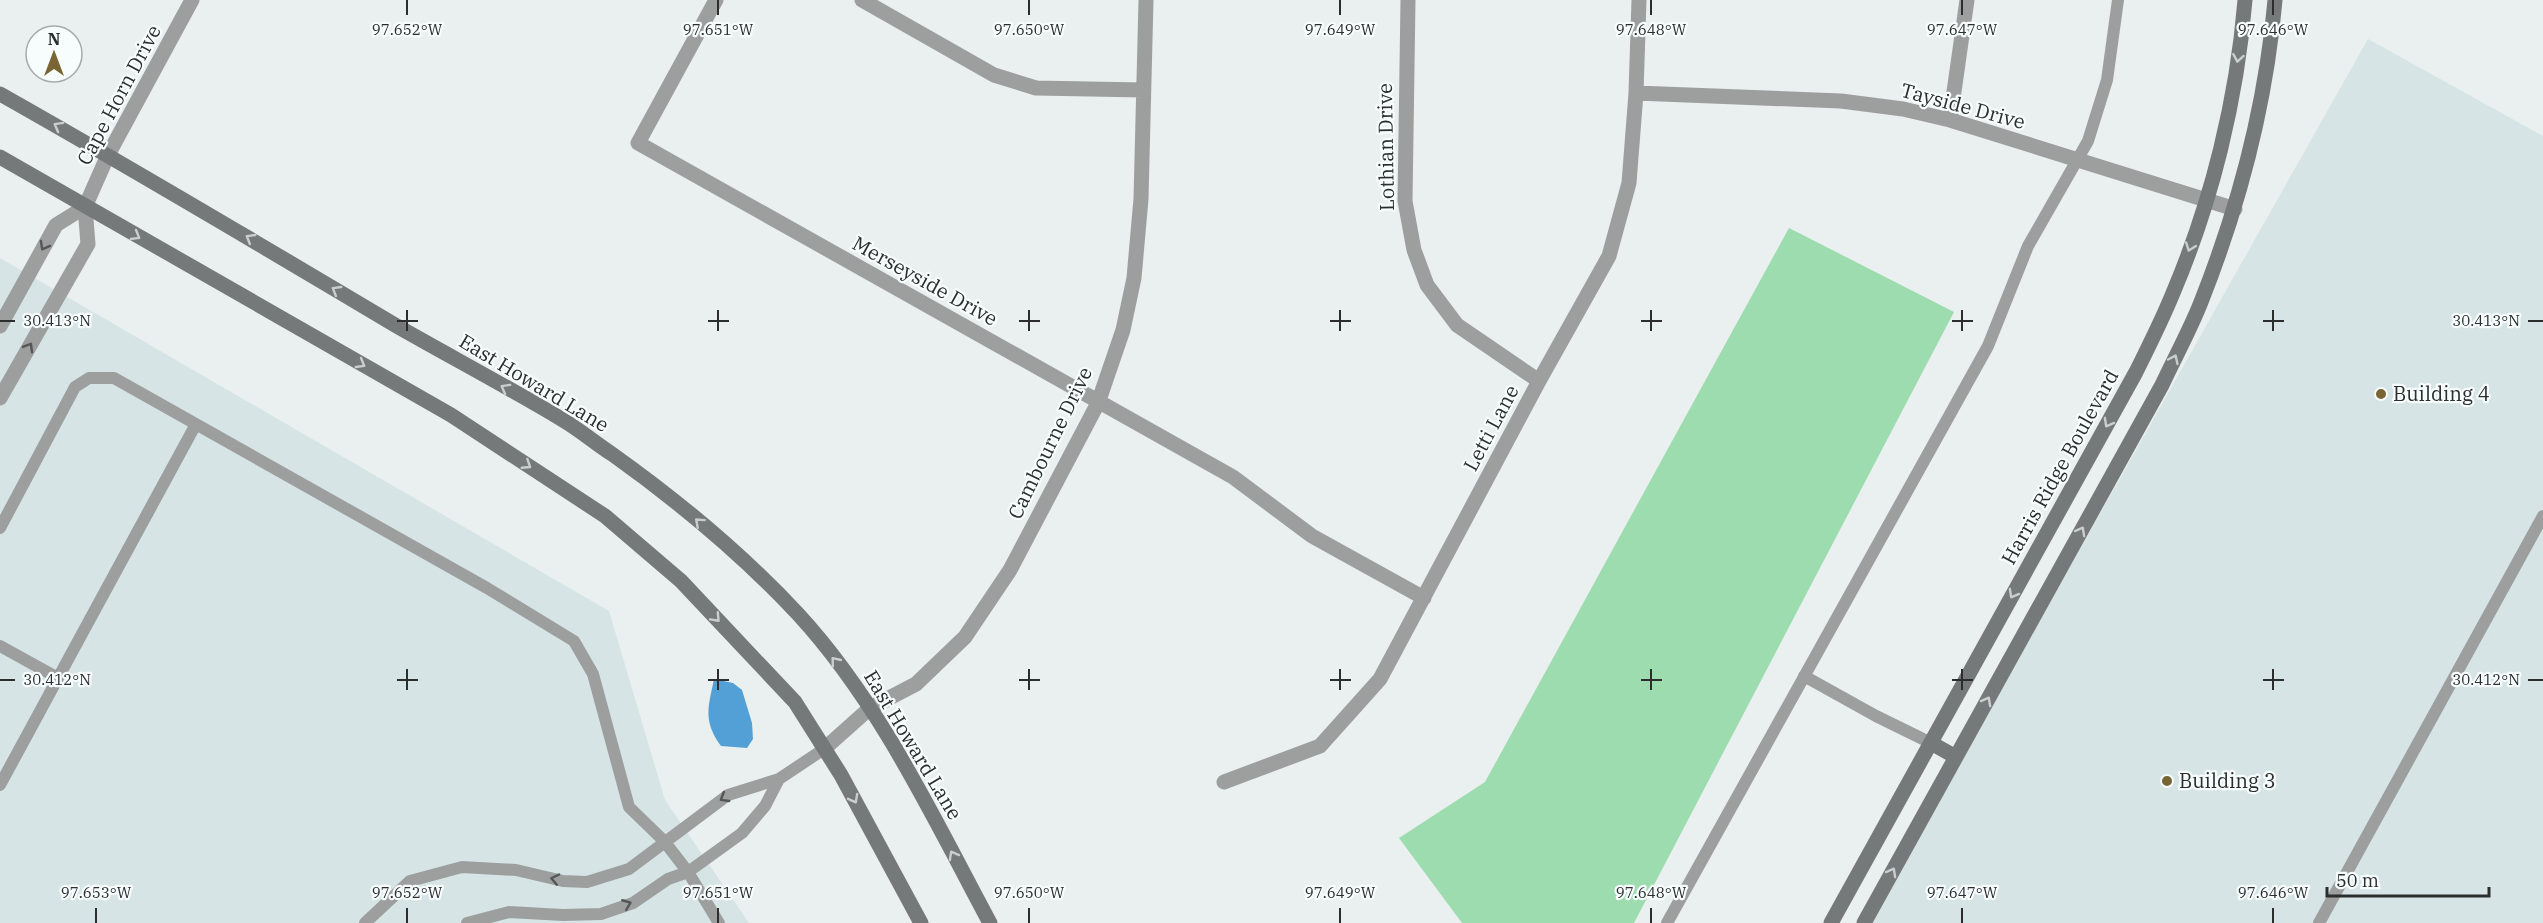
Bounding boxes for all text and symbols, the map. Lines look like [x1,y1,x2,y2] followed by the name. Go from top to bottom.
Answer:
[70,20,167,170] street label: Cape Horn Drive
[372,20,443,39] text: 97.652°W
[683,20,754,39] text: 97.651°W
[994,20,1065,39] text: 97.650°W
[1305,20,1376,39] text: 97.649°W
[1616,20,1687,39] text: 97.648°W
[1927,20,1998,39] text: 97.647°W
[2238,20,2309,39] text: 97.646°W
[24,24,84,84] north arrow
[48,29,60,49] text: N
[2232,53,2245,63] one-way arrow
[1898,76,2028,135] street label: Tayside Drive
[1371,83,1400,211] street label: Lothian Drive
[53,122,64,133] one-way arrow
[130,229,140,240] one-way arrow
[848,229,1003,332] street label: Merseyside Drive
[246,234,256,246] one-way arrow
[40,239,51,250] one-way arrow
[2185,240,2197,251] one-way arrow
[332,285,342,297] one-way arrow
[23,311,91,330] text: 30.413°N
[2452,311,2520,330] text: 30.413°N
[454,327,614,438] street label: East Howard Lane
[22,343,33,353] one-way arrow
[2167,355,2179,366] one-way arrow
[354,356,365,368] one-way arrow
[1001,362,1098,523] street label: Cambourne Drive
[1995,364,2125,569] street label: Harris Ridge Boulevard
[1457,380,1524,475] street label: Letti Lane
[2393,380,2490,407] place label: Building 4
[500,384,511,395] one-way arrow
[2374,387,2388,401] marker: Building 4
[2104,417,2115,427] one-way arrow
[520,458,531,469] one-way arrow
[696,518,706,529] one-way arrow
[2074,527,2086,537] one-way arrow
[2009,587,2020,598] one-way arrow
[709,612,720,622] one-way arrow
[832,657,843,668] one-way arrow
[858,665,969,825] street label: East Howard Lane
[23,670,91,689] text: 30.412°N
[2452,670,2520,689] text: 30.412°N
[1980,697,1991,707] one-way arrow
[2179,767,2276,794] place label: Building 3
[2160,774,2174,788] marker: Building 3
[720,791,730,803] one-way arrow
[847,792,858,803] one-way arrow
[949,850,960,861] one-way arrow
[2327,860,2489,898] scale bar
[1885,868,1896,878] one-way arrow
[2336,869,2379,892] text: 50 m
[550,873,560,886] one-way arrow
[61,883,132,902] text: 97.653°W
[372,883,443,902] text: 97.652°W
[683,883,754,902] text: 97.651°W
[994,883,1065,902] text: 97.650°W
[1305,883,1376,902] text: 97.649°W
[1616,883,1687,902] text: 97.648°W
[1927,883,1998,902] text: 97.647°W
[2238,883,2309,902] text: 97.646°W
[620,899,631,911] one-way arrow

